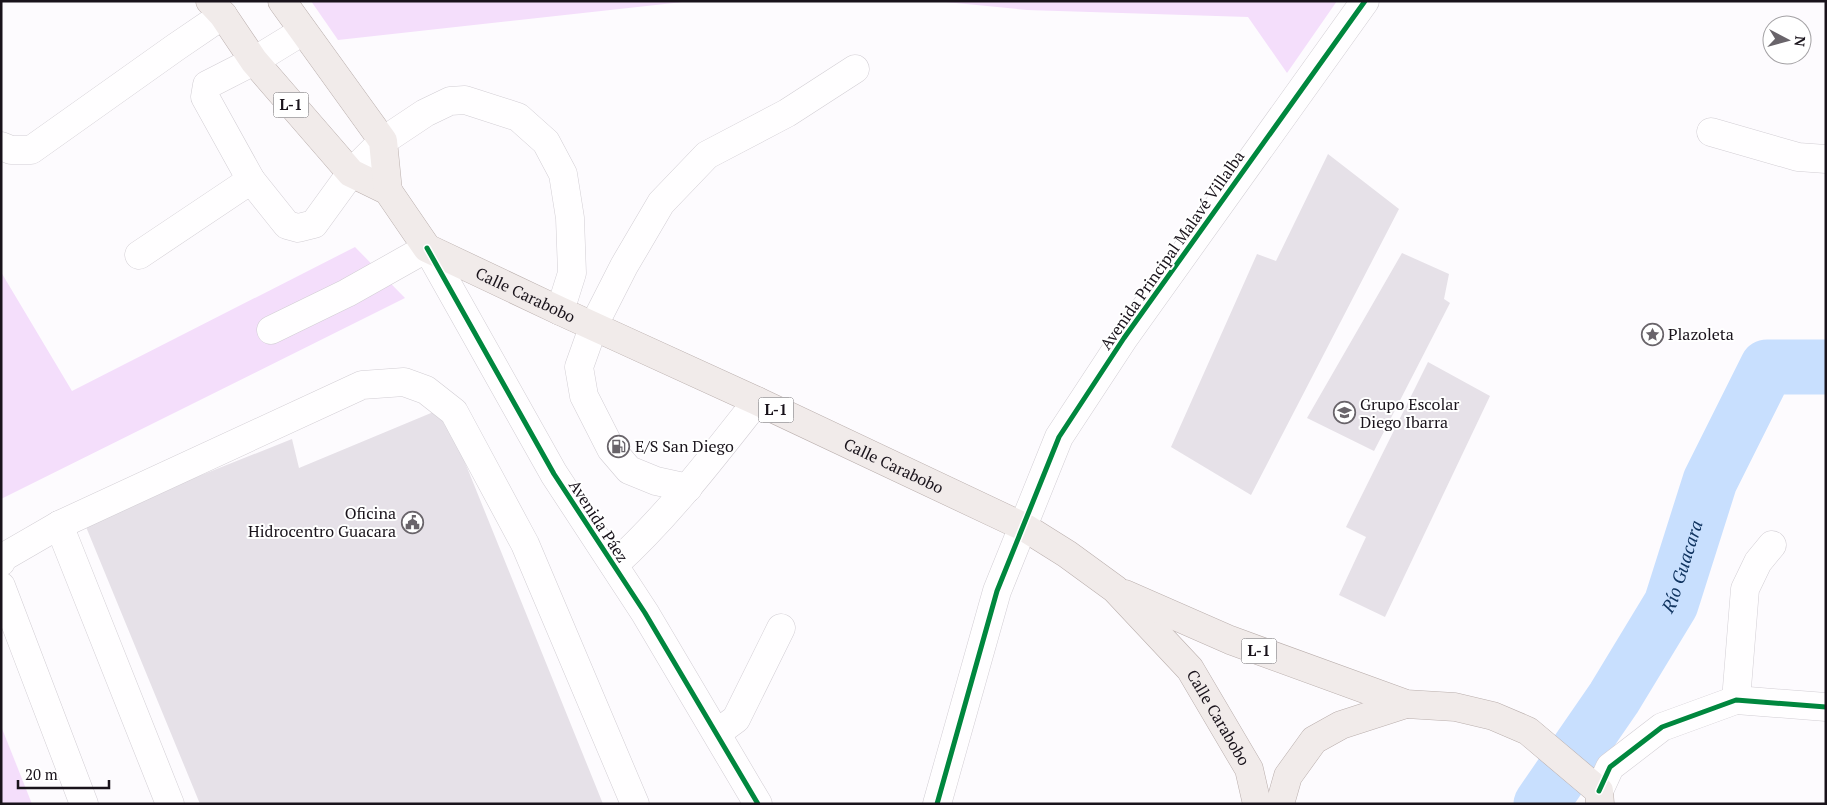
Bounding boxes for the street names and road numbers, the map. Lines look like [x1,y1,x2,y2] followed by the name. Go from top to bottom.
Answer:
[274,92,308,118] road number: L-1
[1095,146,1249,354] street label: Avenida Principal Malavé Villalba
[472,262,579,328] street label: Calle Carabobo
[758,398,794,422] road number: L-1
[840,433,947,499] street label: Calle Carabobo
[564,476,634,566] street label: Avenida Páez
[1242,638,1276,664] road number: L-1
[1182,665,1256,770] street label: Calle Carabobo

